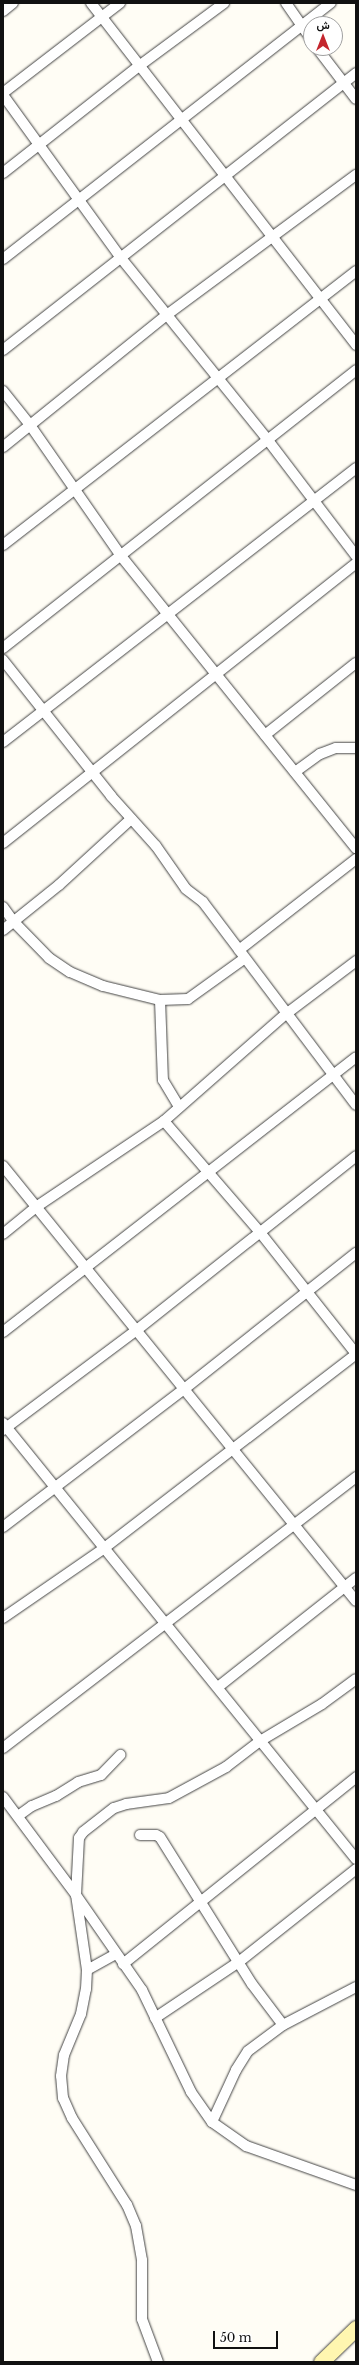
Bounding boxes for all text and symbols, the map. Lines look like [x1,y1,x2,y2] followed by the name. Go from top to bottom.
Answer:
[303,16,343,56] north arrow
[316,18,330,32] text: ش
[215,2323,280,2349] scale bar
[220,2330,252,2345] text: 50 m

